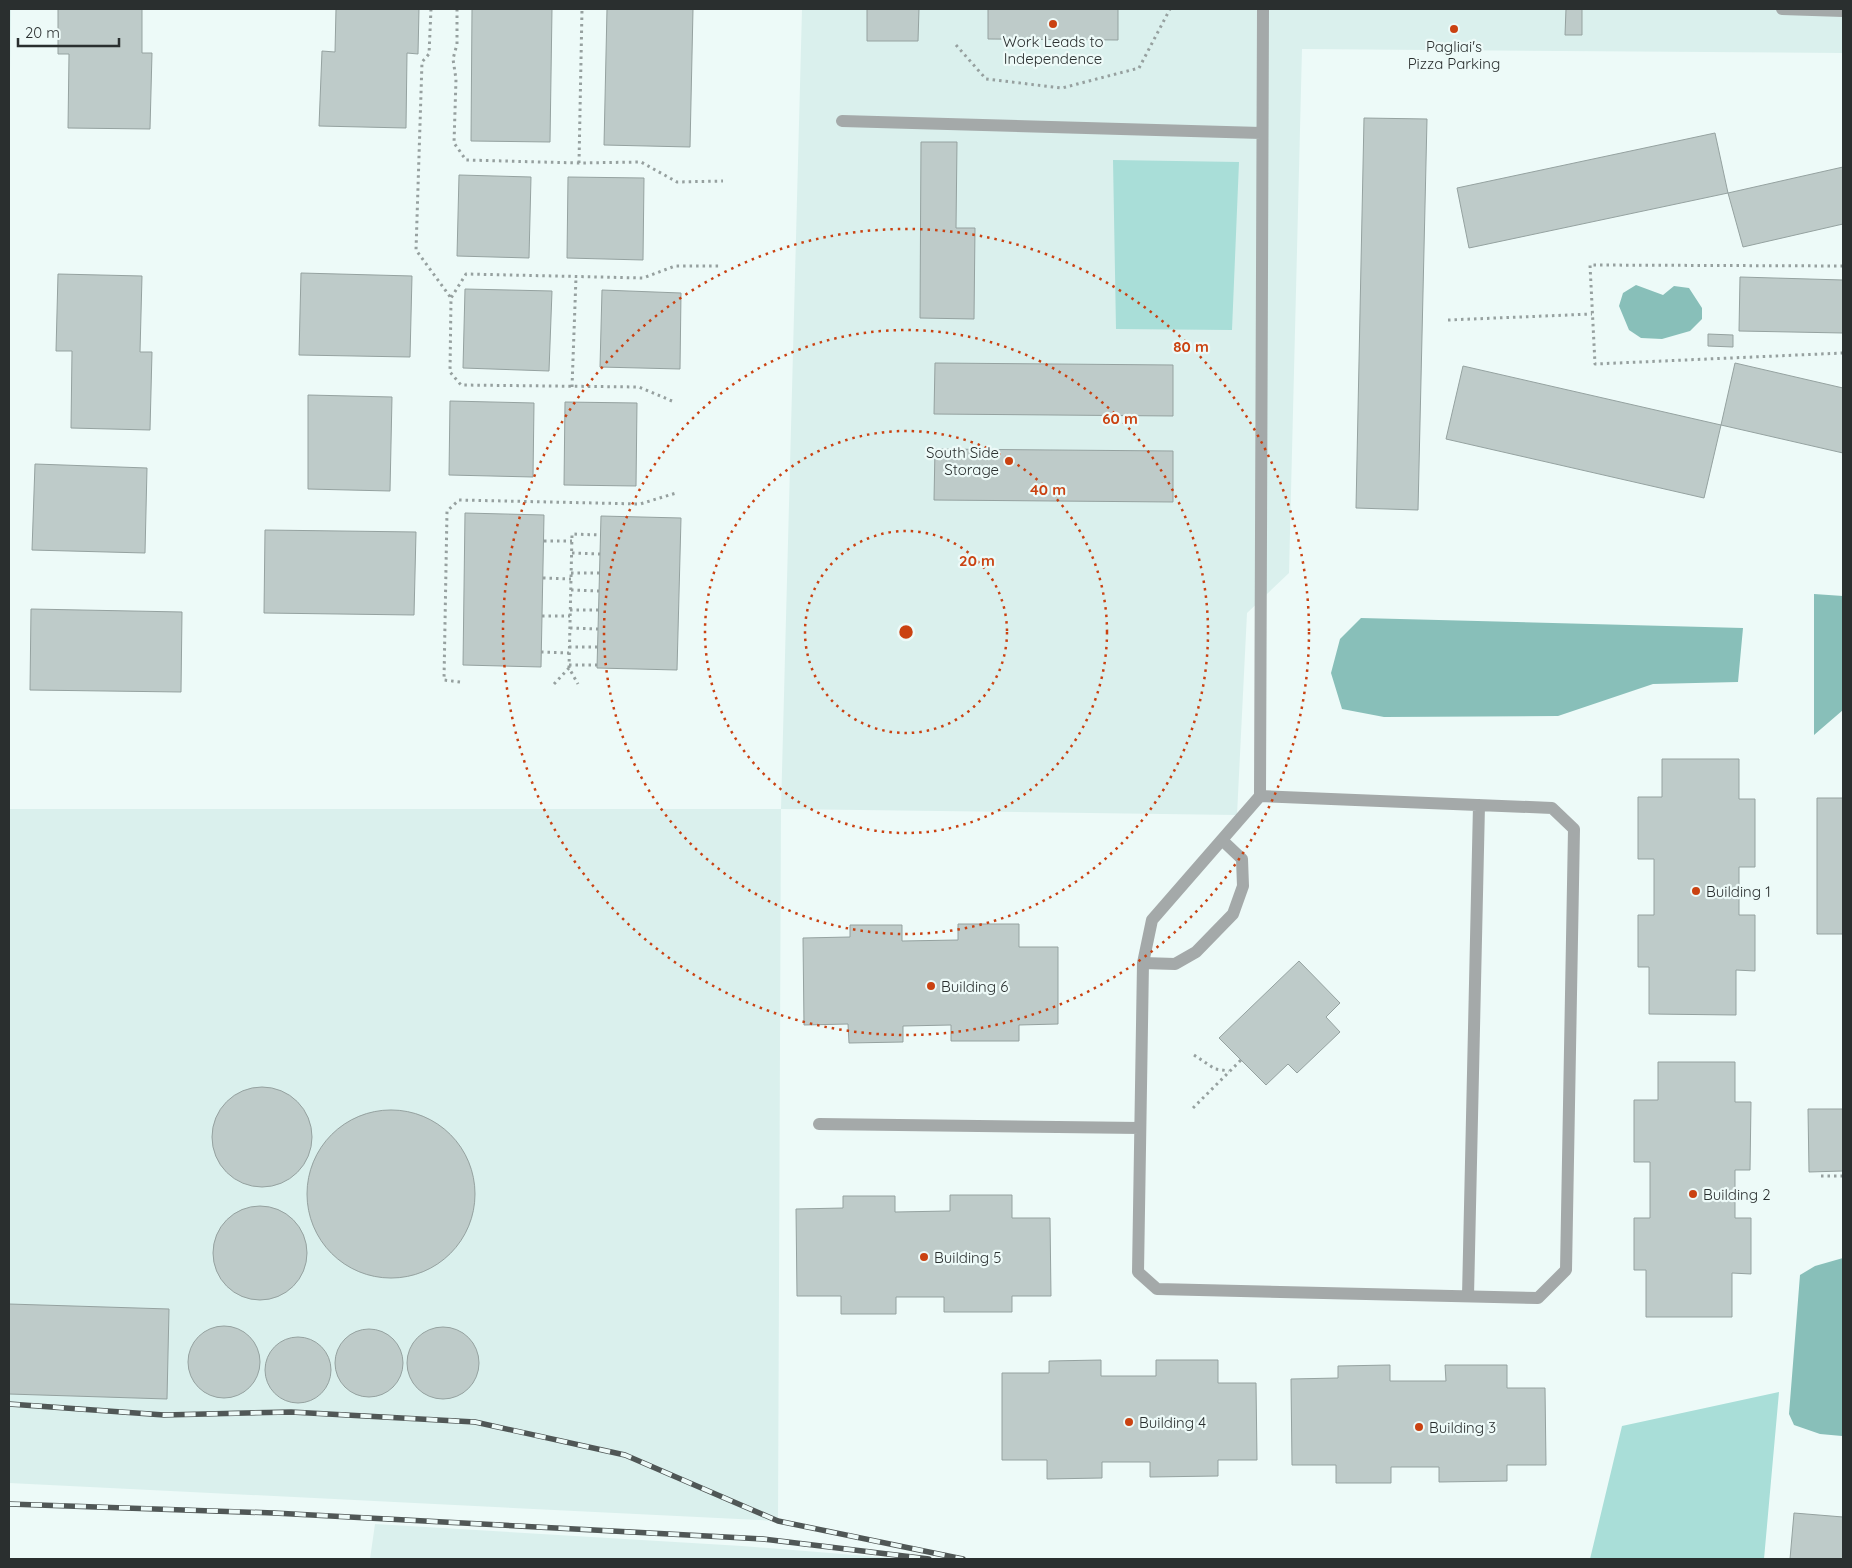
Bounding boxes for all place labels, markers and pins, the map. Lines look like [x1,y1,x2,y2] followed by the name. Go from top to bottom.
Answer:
[1047,18,1059,30] marker: Work Leads to Independence
[1448,23,1460,35] marker: Pagliai's Pizza Parking
[1002,32,1104,68] place label: Work Leads to Independence
[1408,37,1500,73] place label: Pagliai's Pizza Parking
[926,443,999,479] place label: South Side Storage
[1003,455,1015,467] marker: South Side Storage
[897,623,915,641] centre of rings
[1706,882,1771,901] place label: Building 1
[1690,885,1702,897] marker: Building 1
[941,977,1008,996] place label: Building 6
[925,980,937,992] marker: Building 6
[1703,1185,1771,1204] place label: Building 2
[1687,1188,1699,1200] marker: Building 2
[934,1248,1001,1267] place label: Building 5
[918,1251,930,1263] marker: Building 5
[1139,1413,1206,1432] place label: Building 4
[1123,1416,1135,1428] marker: Building 4
[1429,1418,1496,1437] place label: Building 3
[1413,1421,1425,1433] marker: Building 3

